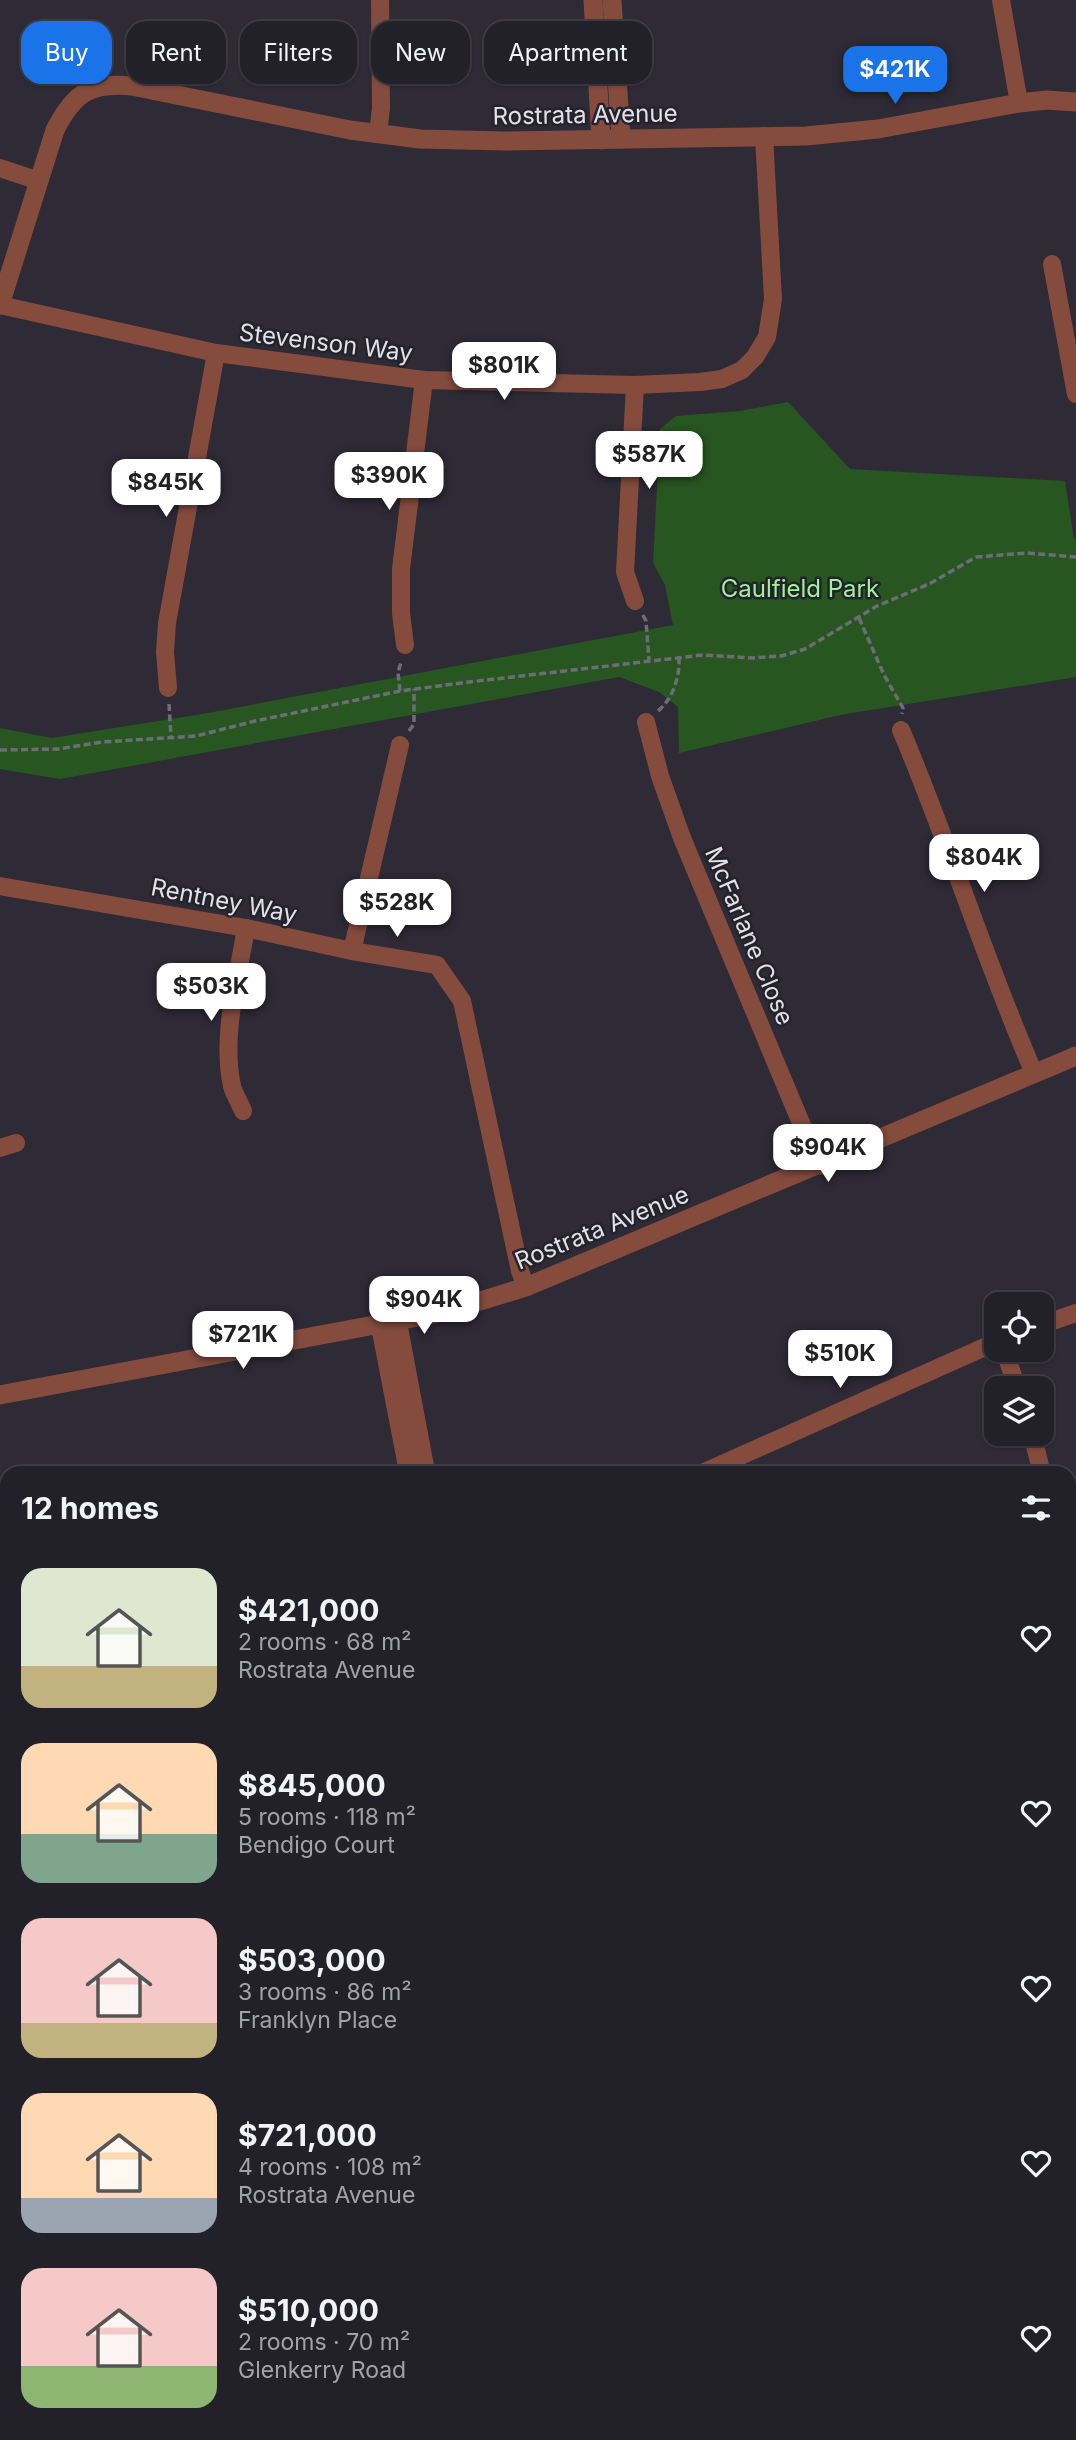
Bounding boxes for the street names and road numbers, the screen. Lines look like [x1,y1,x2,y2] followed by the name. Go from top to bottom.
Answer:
[492,98,678,131] street label: Rostrata Avenue
[238,317,415,368] street label: Stevenson Way
[699,842,800,1029] street label: McFarlane Close
[149,872,300,929] street label: Rentney Way
[511,1179,693,1276] street label: Rostrata Avenue

